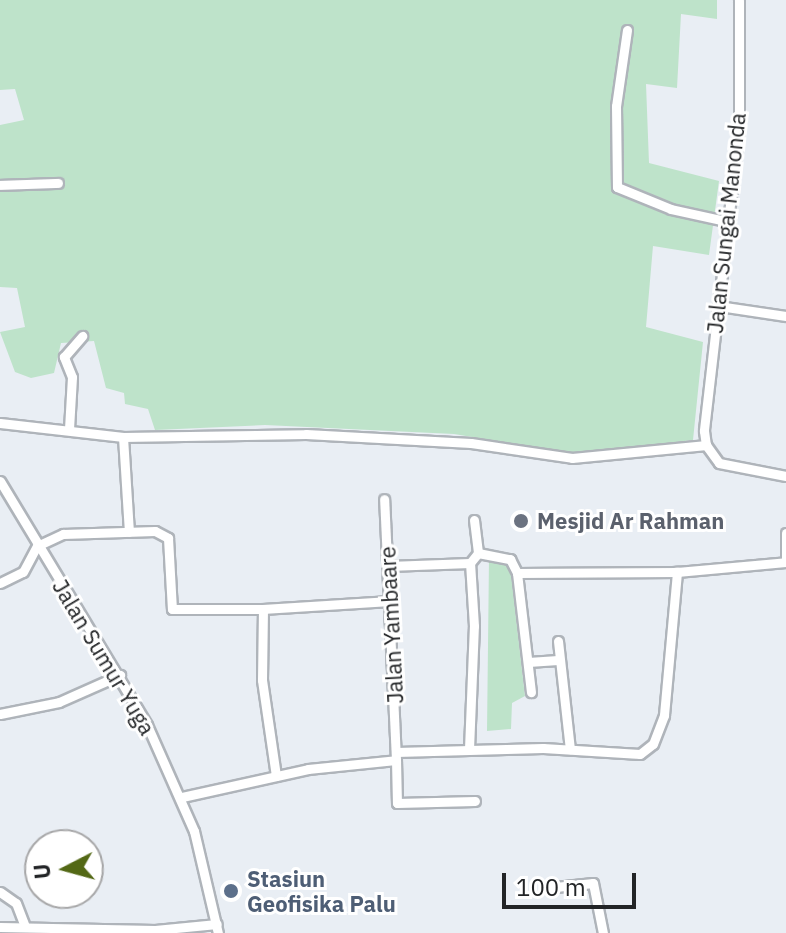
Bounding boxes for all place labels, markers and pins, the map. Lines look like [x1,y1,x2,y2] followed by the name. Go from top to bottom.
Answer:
[537,508,724,534] place label: Mesjid Ar Rahman
[512,512,530,530] marker: Mesjid Ar Rahman
[247,865,396,916] place label: Stasiun Geofisika Palu
[222,882,240,900] marker: Stasiun Geofisika Palu

